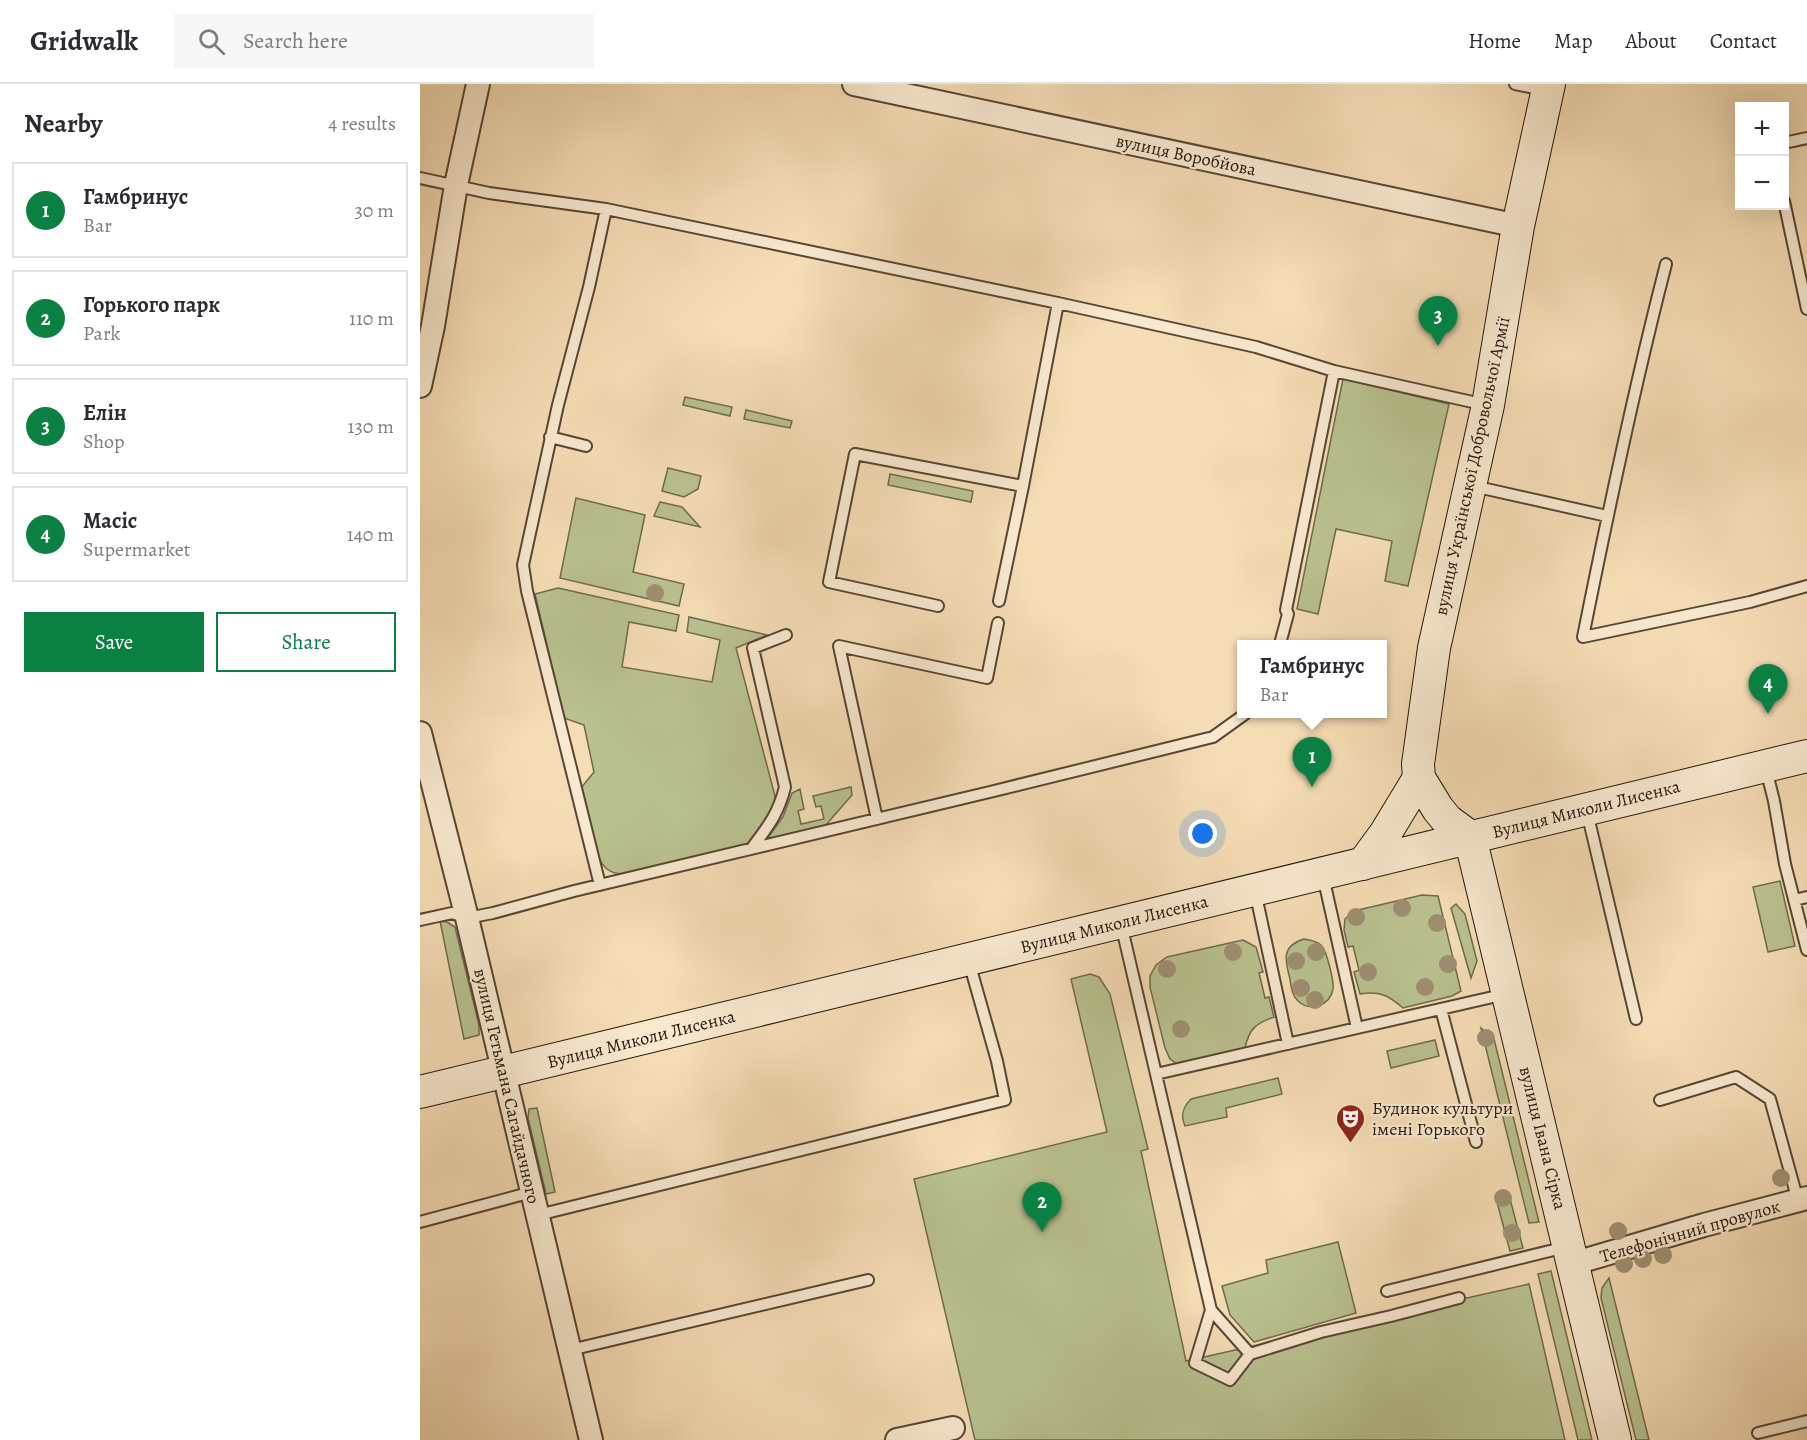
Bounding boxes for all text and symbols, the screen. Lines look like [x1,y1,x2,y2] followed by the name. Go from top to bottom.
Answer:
[174,14,594,68] search box
[30,22,138,60] text: Gridwalk
[195,25,228,58] icon: search
[243,26,348,56] text: Search here
[1468,27,1521,55] text: Home
[1554,27,1592,55] text: Map
[1625,27,1677,55] text: About
[1710,27,1777,55] text: Contact
[1735,102,1789,210] map controls
[1735,102,1789,156] button: +
[24,106,103,141] text: Nearby
[328,110,396,137] text: 4 results
[1114,128,1259,182] street label: вулиця Воробйова
[1735,156,1789,210] button: −
[83,182,188,212] text: Гамбринус
[42,197,49,224] text: 1
[354,197,394,224] text: 30 m
[83,212,112,239] text: Bar
[83,290,220,320] text: Горького парк
[1418,296,1458,346] pin: 3
[41,305,50,332] text: 2
[349,305,394,332] text: 110 m
[1429,315,1515,617] street label: вулиця Української Добровольчої Армії
[83,320,121,347] text: Park
[83,398,127,428] text: Елін
[41,413,50,440] text: 3
[348,413,394,440] text: 130 m
[83,428,125,455] text: Shop
[83,506,137,536] text: Macic
[41,521,50,548] text: 4
[347,521,394,548] text: 140 m
[83,536,190,563] text: Supermarket
[24,612,204,672] button: Save
[216,612,396,672] button: Share
[1237,640,1387,718] popup
[1259,651,1365,681] text: Гамбринус
[1748,664,1788,714] pin: 4
[1259,681,1288,708] text: Bar
[1292,738,1332,787] pin: 1
[1490,774,1683,844] street label: Вулиця Миколи Лисенка
[1188,819,1217,848] your location
[1018,889,1211,959] street label: Вулиця Миколи Лисенка
[468,966,546,1206] street label: вулиця Гетьмана Сагайдачного
[545,1004,738,1074] street label: Вулиця Миколи Лисенка
[1514,1064,1573,1213] street label: вулиця Івана Сірка
[1372,1096,1513,1141] place label: Будинок культури імені Горького
[1335,1102,1367,1144] theatre icon: Будинок культури імені Горького
[1022,1182,1062,1232] pin: 2
[1597,1194,1783,1268] street label: Телефонічний провулок

